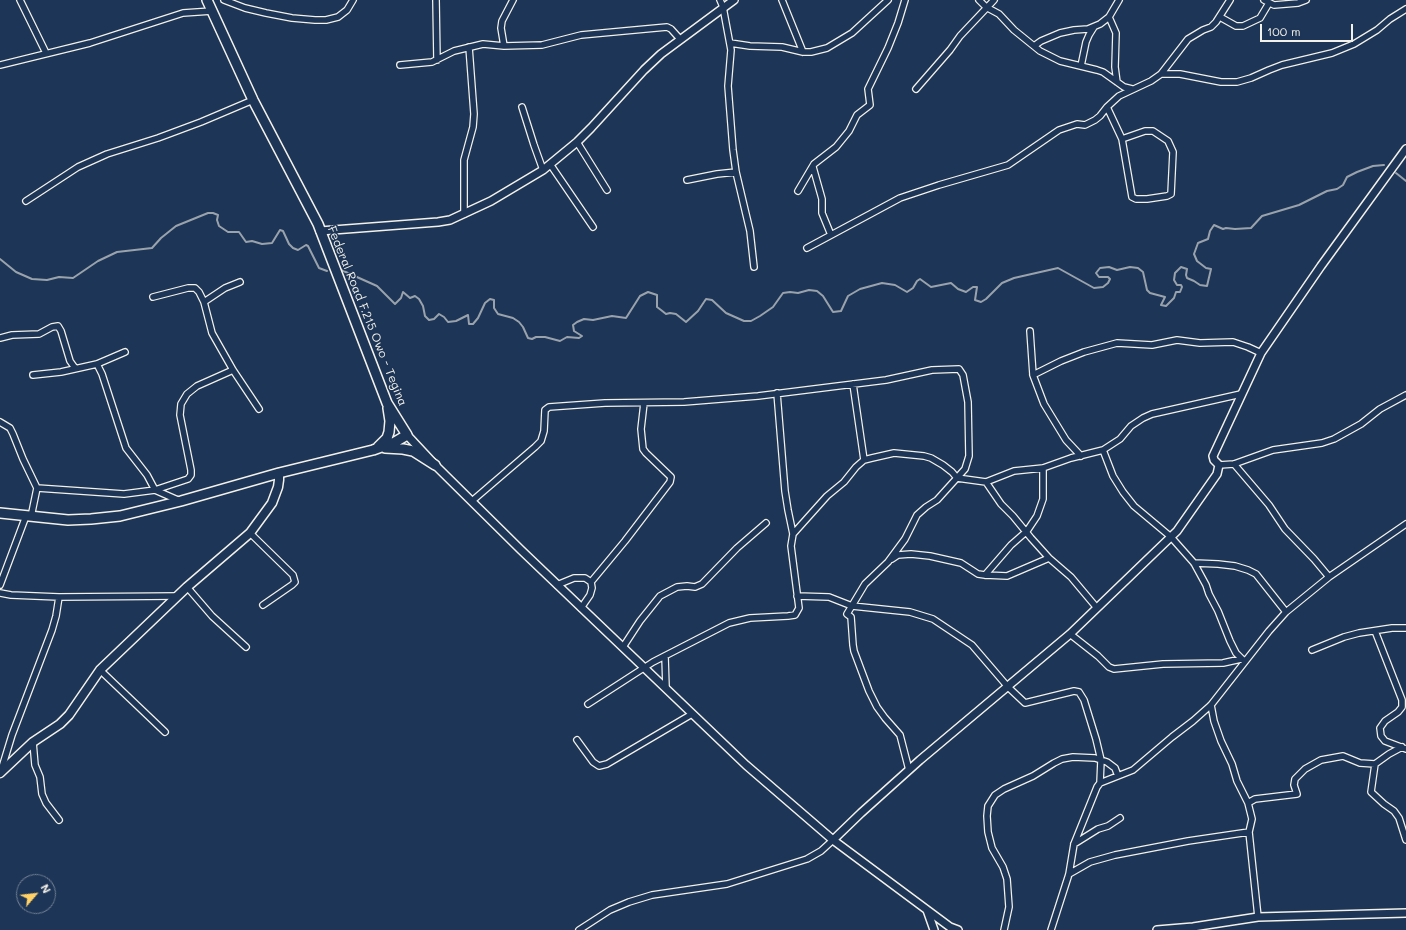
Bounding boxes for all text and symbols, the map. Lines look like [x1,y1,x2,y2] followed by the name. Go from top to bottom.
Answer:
[1262,16,1355,42] scale bar
[1267,23,1301,39] text: 100 m
[324,224,410,408] street label: Federal Road F.215 Owo - Tegina
[16,874,56,914] north arrow
[38,881,55,896] text: N

